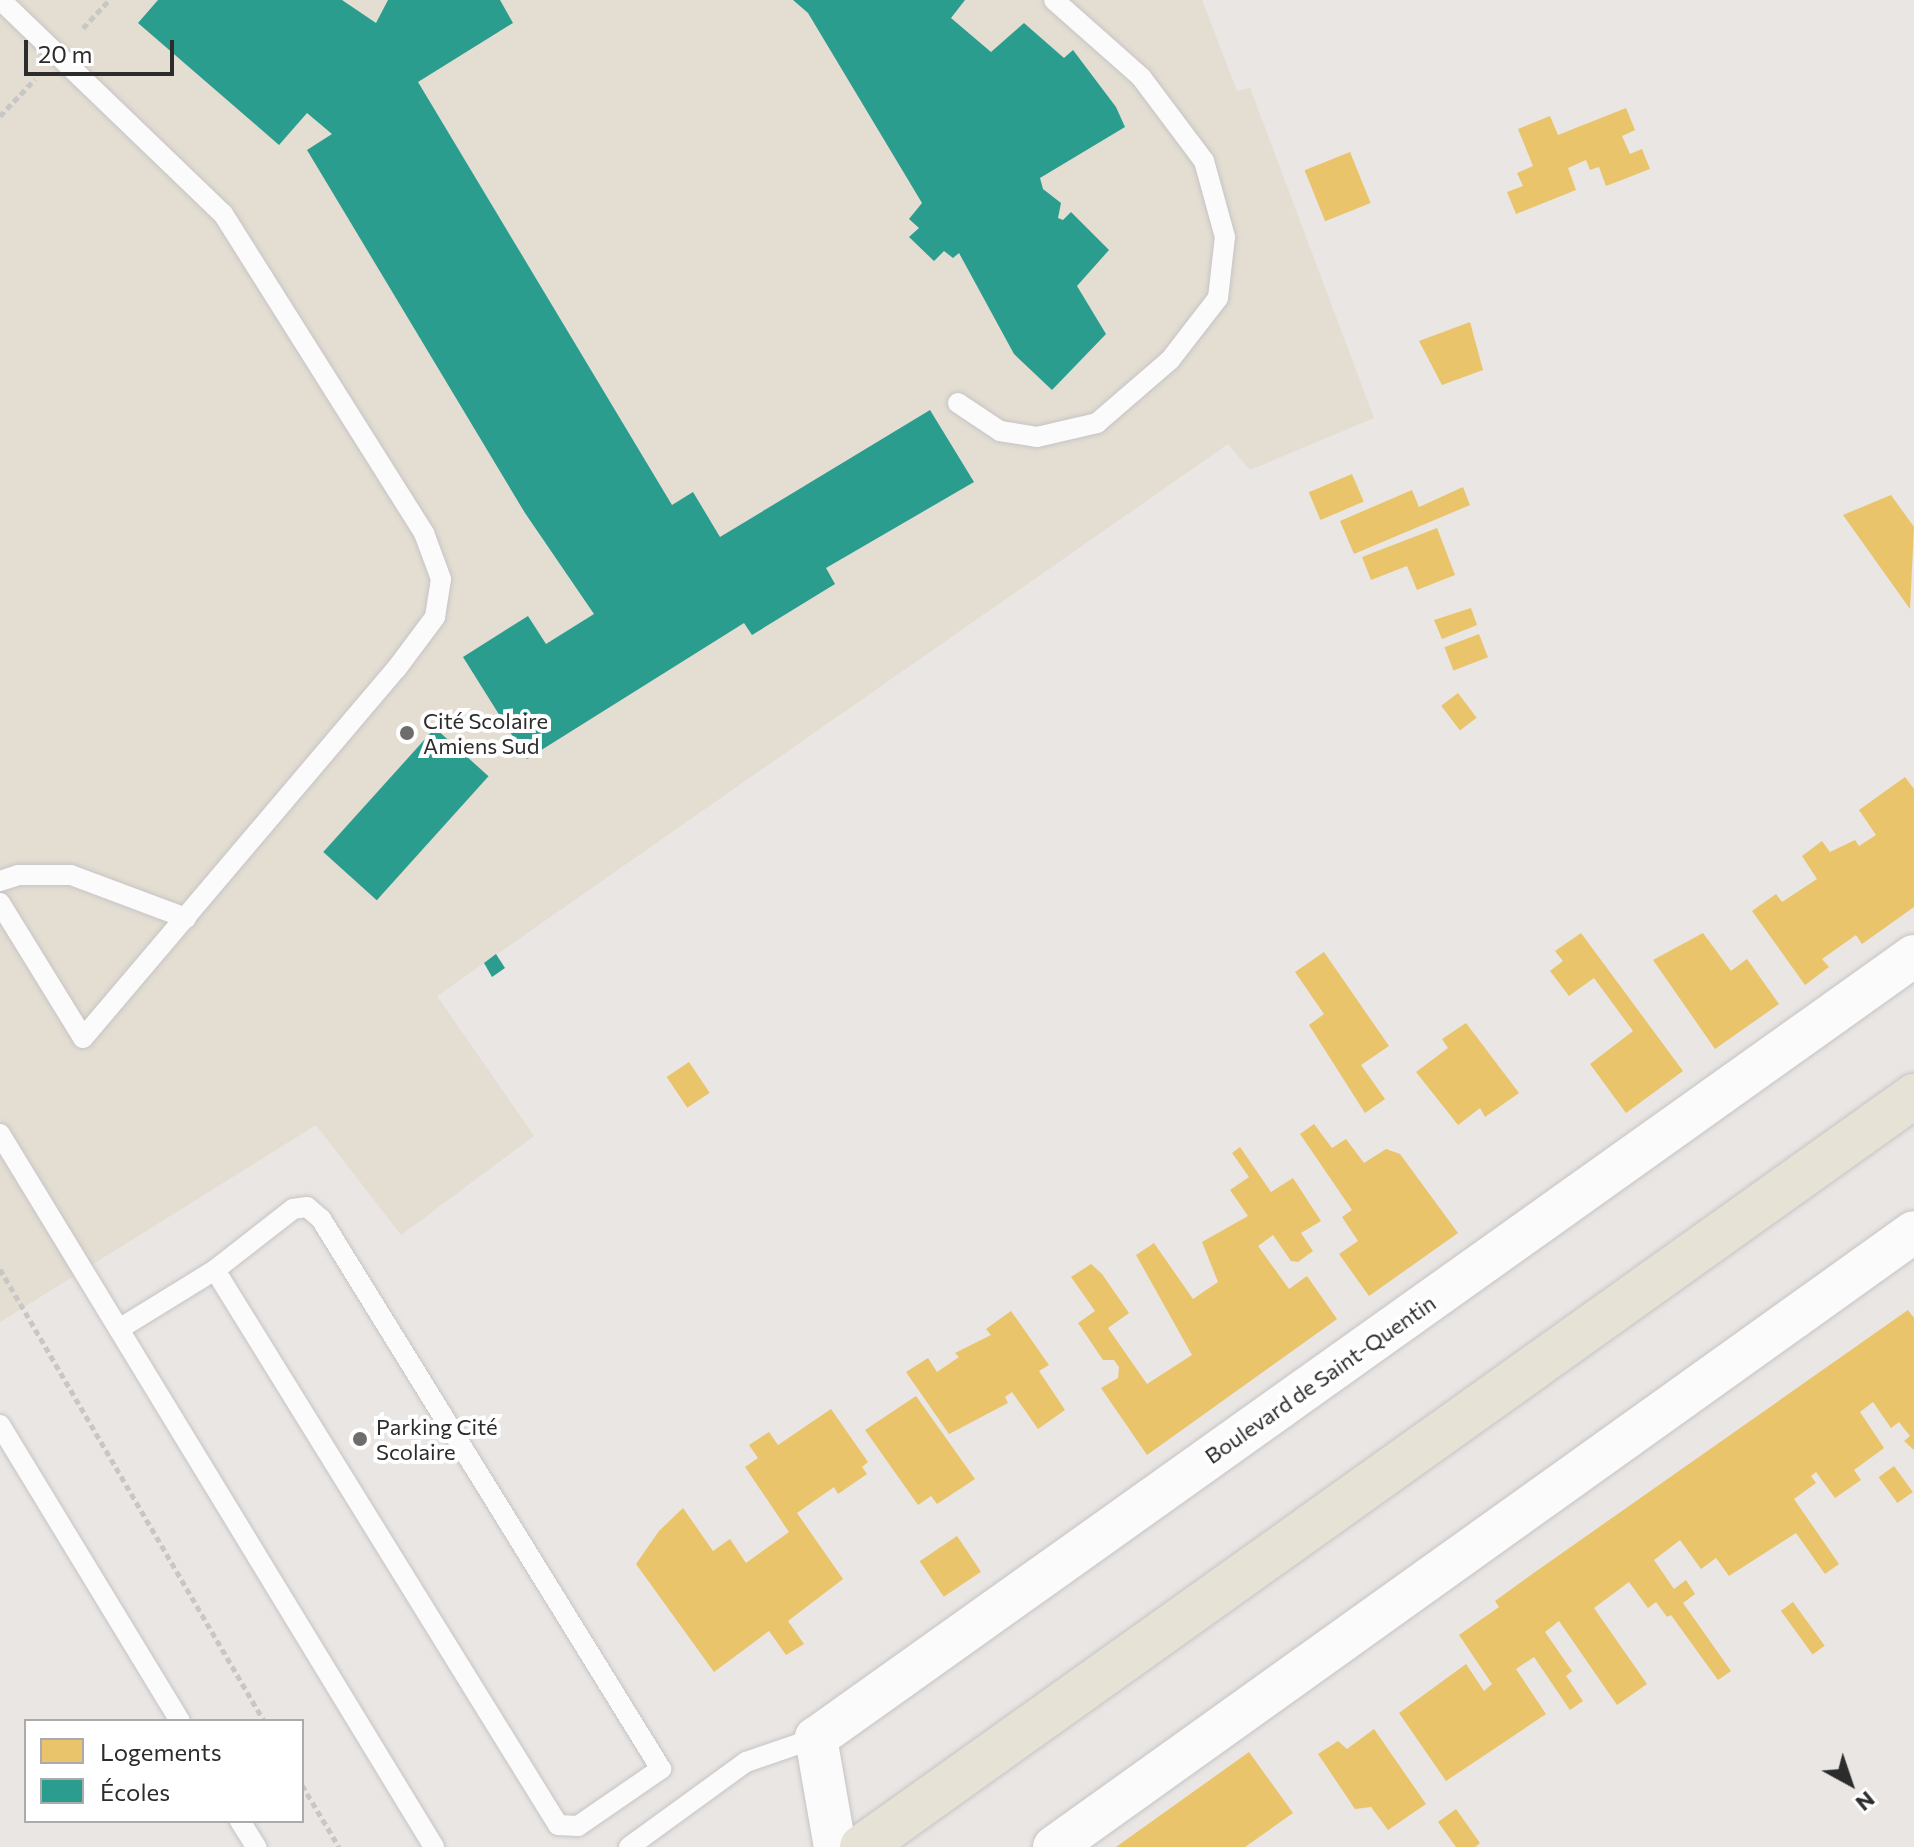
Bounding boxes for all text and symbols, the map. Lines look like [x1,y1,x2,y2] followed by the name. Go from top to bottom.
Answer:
[28,24,178,74] scale bar
[38,39,92,68] text: 20 m
[423,707,548,758] place label: Cité Scolaire Amiens Sud
[398,724,416,742] marker: Cité Scolaire Amiens Sud
[1200,1289,1440,1469] street label: Boulevard de Saint-Quentin
[376,1413,498,1464] place label: Parking Cité Scolaire
[351,1430,369,1448] marker: Parking Cité Scolaire
[24,1719,304,1823] legend
[100,1737,222,1766] text: Logements
[1810,1743,1890,1823] north arrow
[100,1777,170,1806] text: Écoles
[1851,1786,1881,1817] text: N

